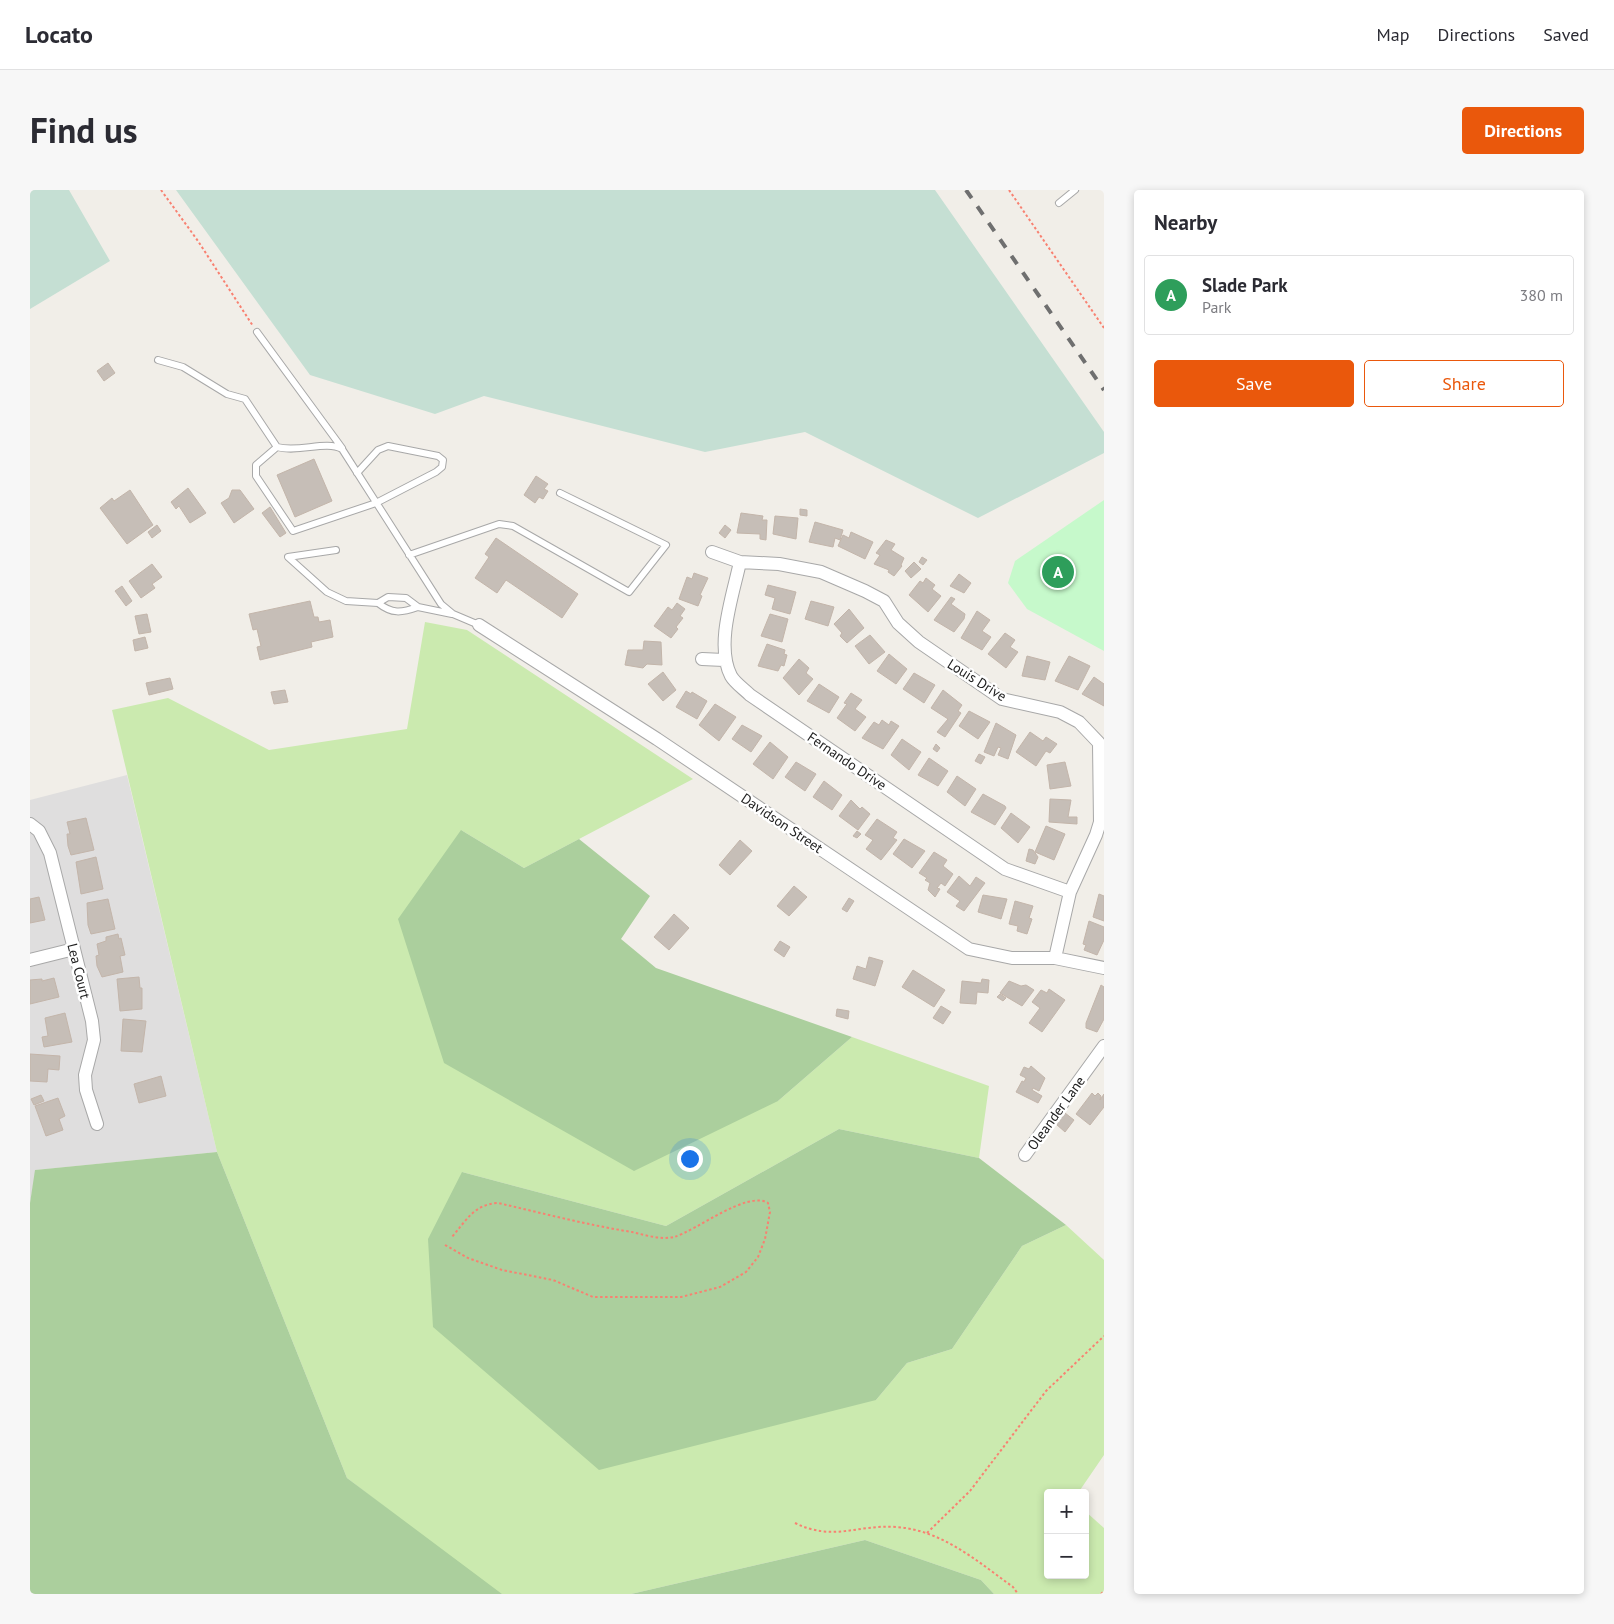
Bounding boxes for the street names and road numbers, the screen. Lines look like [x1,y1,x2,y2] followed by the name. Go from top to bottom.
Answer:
[944,655,1010,705] street label: Louis Drive
[804,728,890,794] street label: Fernando Drive
[738,789,826,857] street label: Davidson Street
[63,941,95,1001] street label: Lea Court
[1023,1072,1089,1154] street label: Oleander Lane

